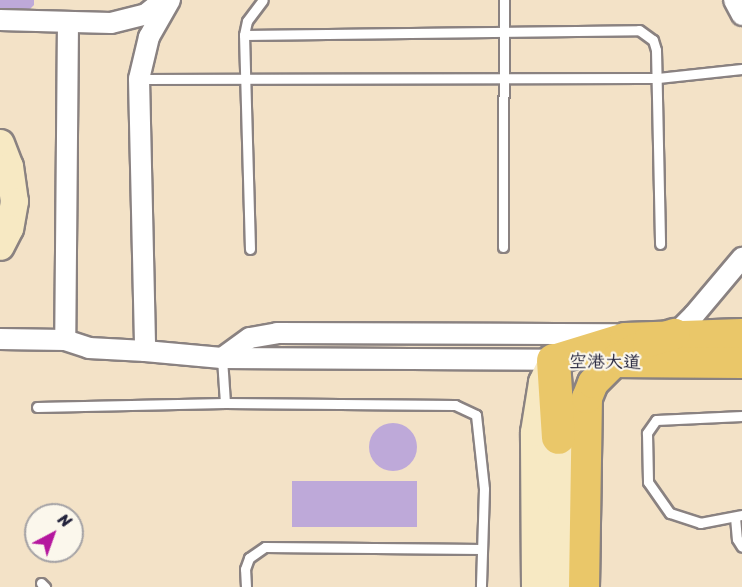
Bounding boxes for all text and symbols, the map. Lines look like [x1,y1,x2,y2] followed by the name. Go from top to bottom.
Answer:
[569,351,641,373] street label: 空港大道
[24,503,84,563] north arrow
[51,506,79,535] text: N

